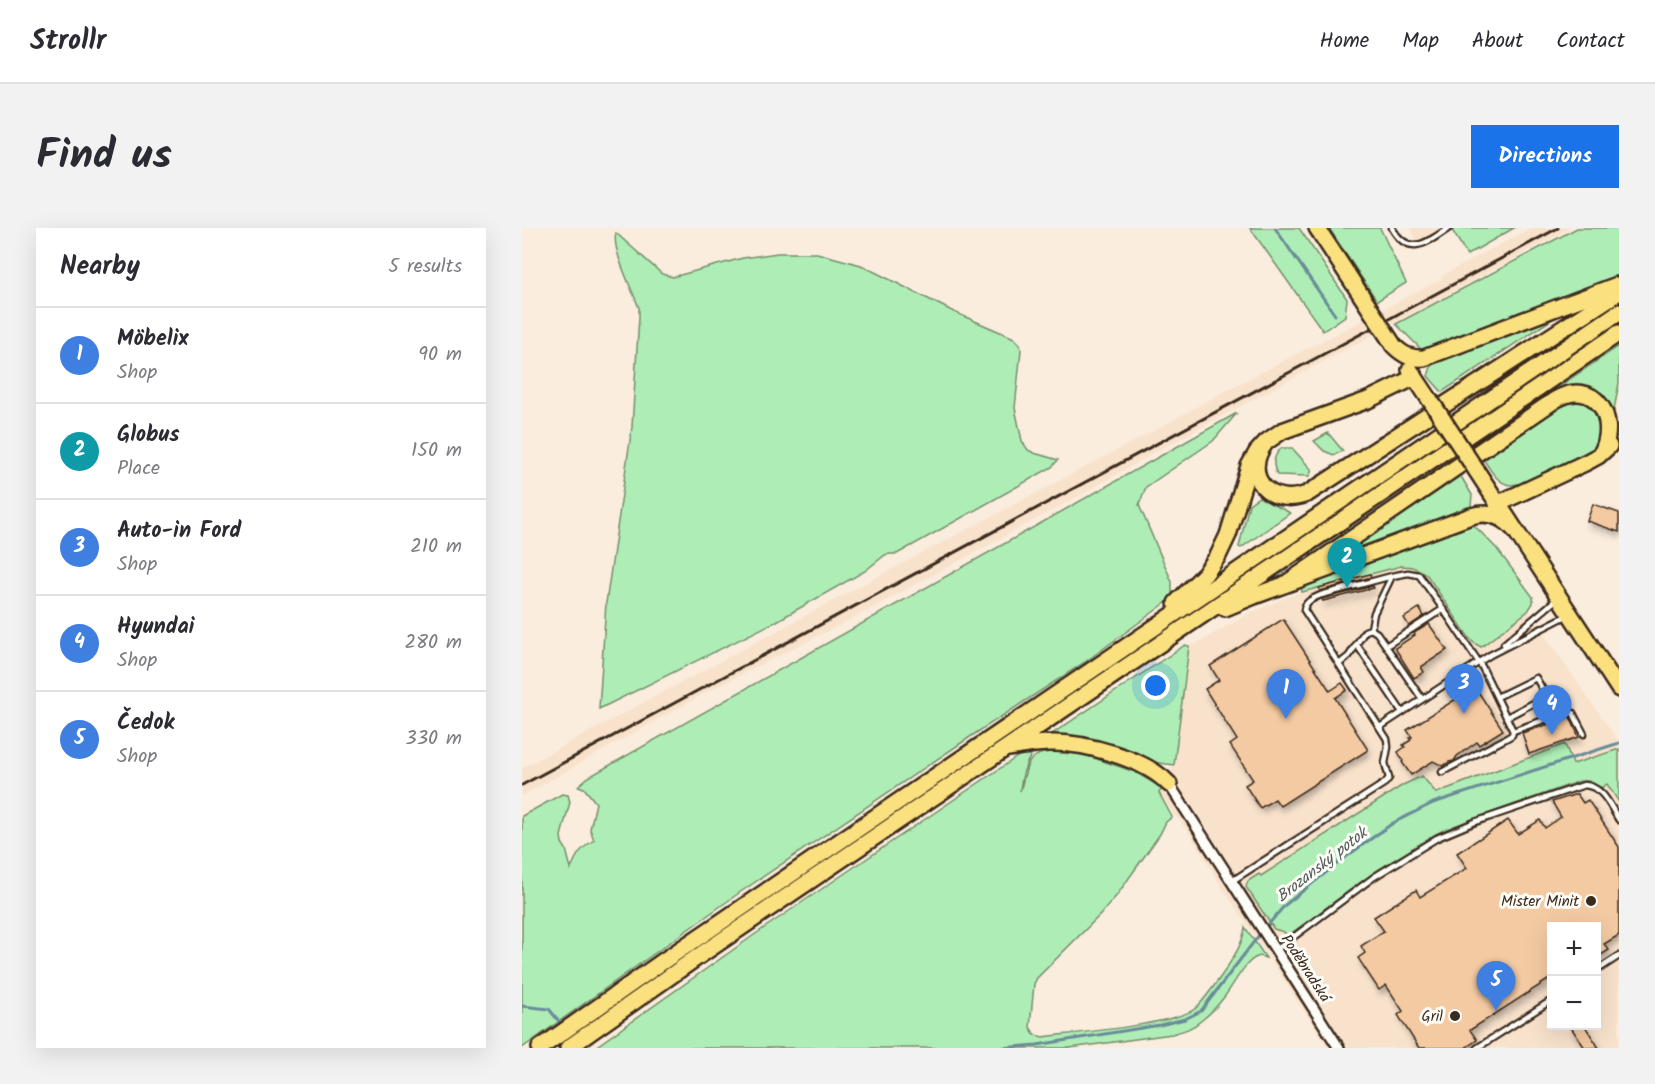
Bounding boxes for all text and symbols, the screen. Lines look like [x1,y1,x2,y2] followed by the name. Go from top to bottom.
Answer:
[30,19,106,64] text: Strollr
[1320,25,1369,58] text: Home
[1402,25,1439,58] text: Map
[1472,25,1523,58] text: About
[1556,25,1625,58] text: Contact
[36,123,172,190] text: Find us
[1471,125,1619,188] button: Directions
[60,246,140,288] text: Nearby
[388,251,462,283] text: 5 results
[117,322,189,357] text: Möbelix
[76,339,83,371] text: 1
[418,339,462,371] text: 90 m
[117,357,157,389] text: Shop
[117,418,179,453] text: Globus
[74,435,85,467] text: 2
[411,435,462,467] text: 150 m
[117,453,160,485] text: Place
[117,514,241,549] text: Auto-in Ford
[74,531,85,563] text: 3
[410,531,462,563] text: 210 m
[1328,538,1366,588] pin: 2
[117,549,157,581] text: Shop
[117,610,194,645] text: Hyundai
[74,627,85,659] text: 4
[404,627,462,659] text: 280 m
[117,645,157,677] text: Shop
[1444,664,1484,714] pin: 3
[1266,670,1305,719] pin: 1
[1141,671,1170,700] your location
[1532,686,1572,735] pin: 4
[117,706,174,741] text: Čedok
[74,723,85,755] text: 5
[405,723,462,755] text: 330 m
[117,741,157,773] text: Shop
[1271,820,1375,909] water label: Brozanský potok
[1501,890,1579,914] place label: Mister Minit
[1584,894,1598,908] marker: Mister Minit
[1547,922,1601,1030] map controls
[1547,922,1601,976] button: +
[1274,930,1337,1009] street label: Poděbradská
[1476,962,1516,1011] pin: 5
[1547,976,1601,1030] button: −
[1422,1005,1443,1029] place label: Gril
[1448,1009,1462,1023] marker: Gril

